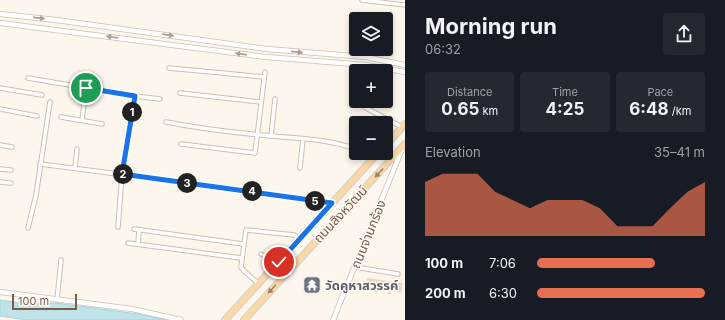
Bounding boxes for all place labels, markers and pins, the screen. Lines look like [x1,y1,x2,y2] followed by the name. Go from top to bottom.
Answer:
[69,71,103,105] pin
[122,102,142,122] pin: 1
[113,164,133,184] pin: 2
[177,173,197,193] pin: 3
[242,181,262,201] pin: 4
[305,191,325,211] pin: 5
[262,245,296,279] pin
[302,275,322,295] temple icon: วัดคูหาสวรรค์
[325,277,398,294] place label: วัดคูหาสวรรค์

